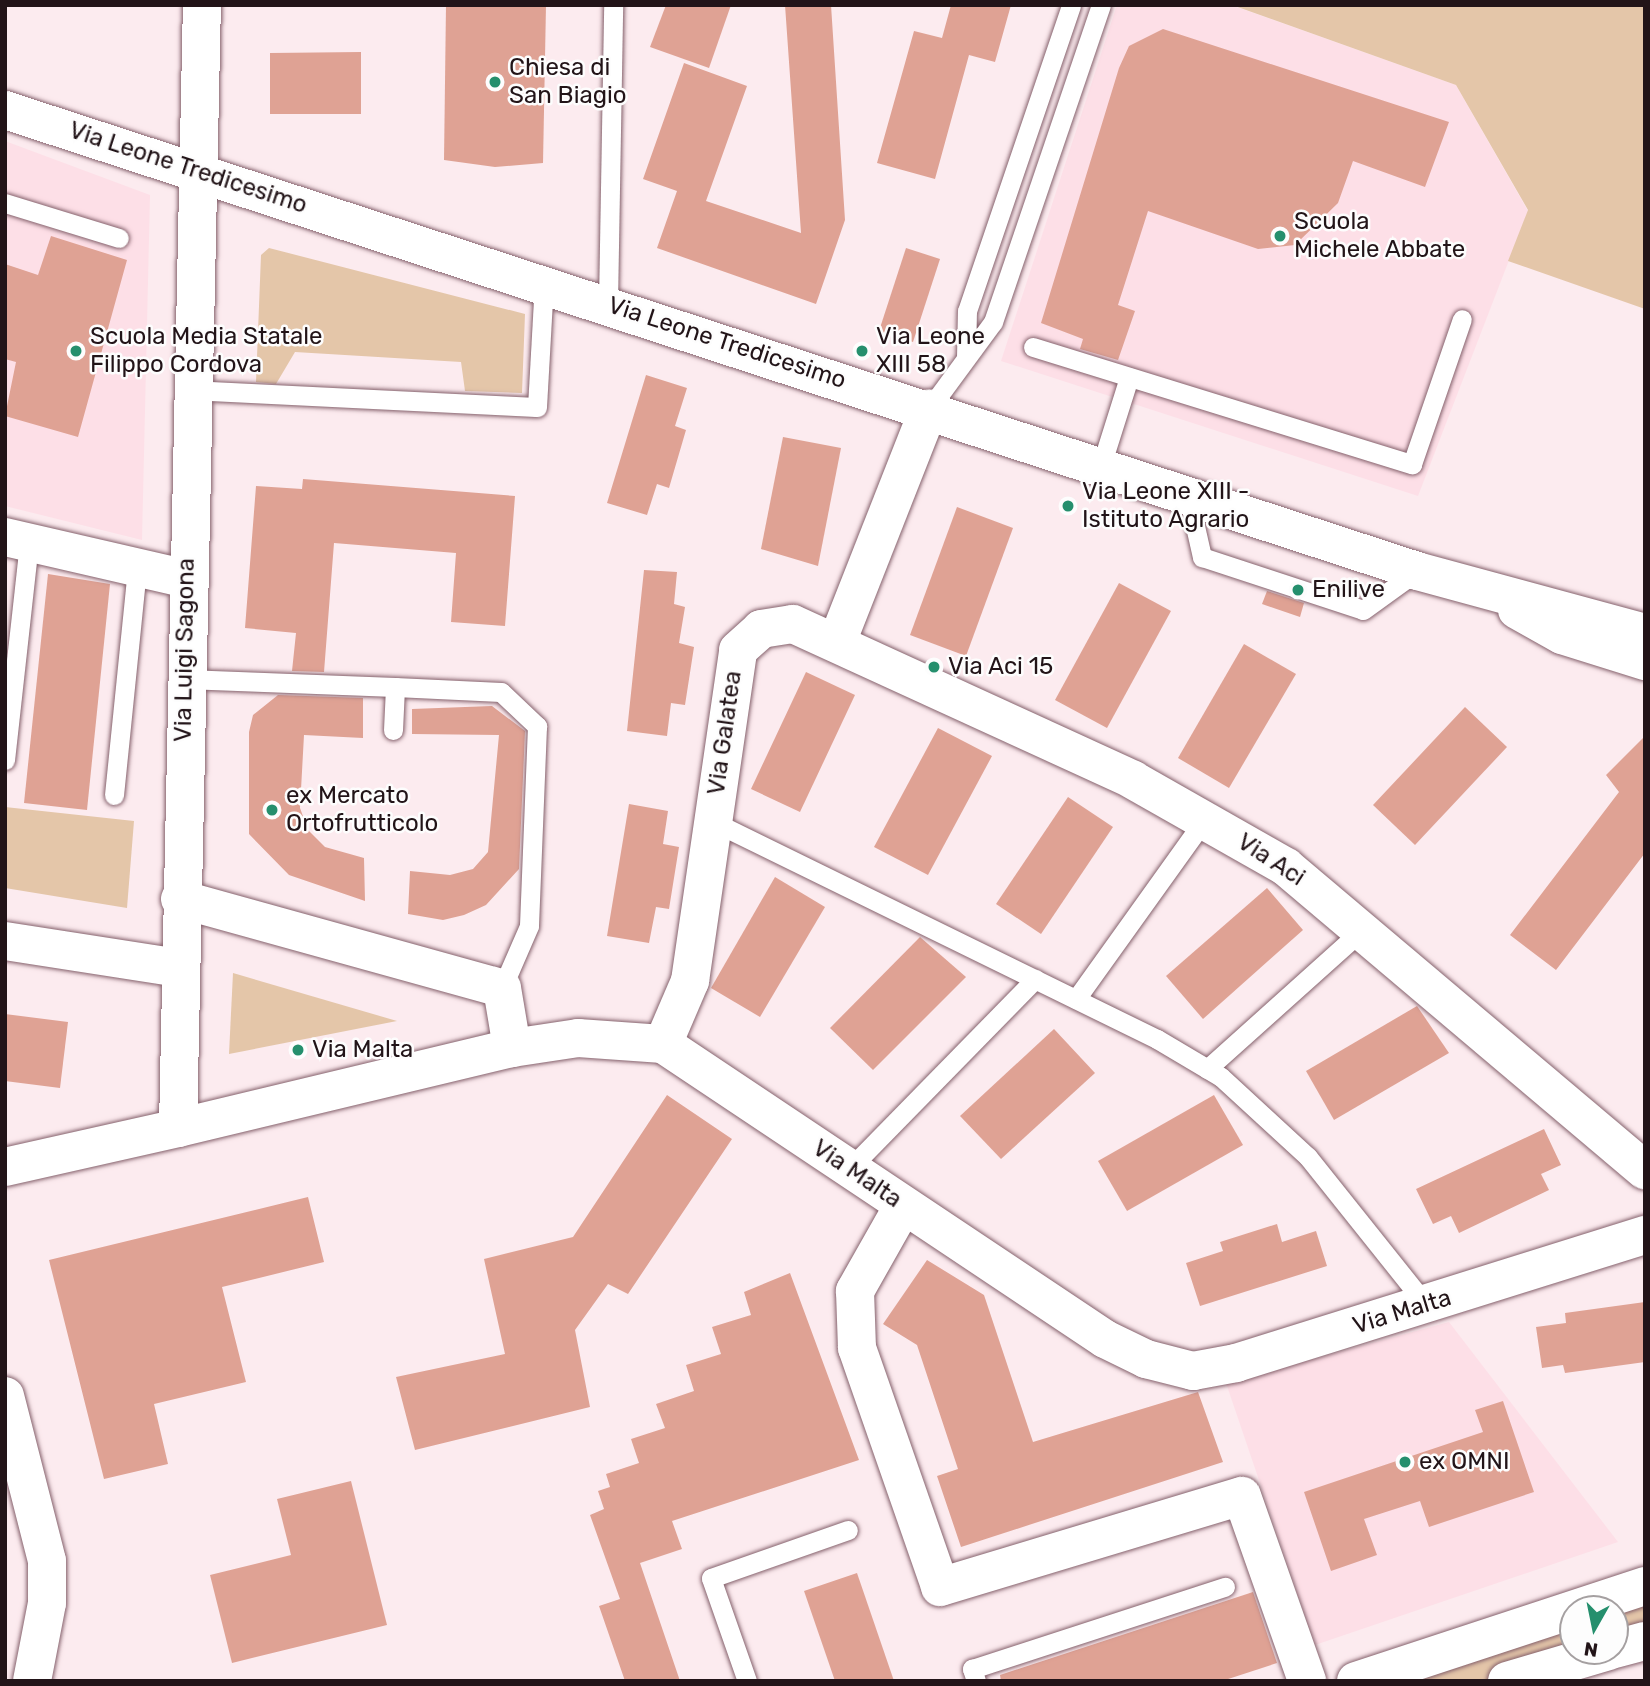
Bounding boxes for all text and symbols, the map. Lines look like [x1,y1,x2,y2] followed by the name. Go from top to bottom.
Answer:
[509,54,627,110] place label: Chiesa di San Biagio
[487,74,503,90] marker: Chiesa di San Biagio
[65,116,311,220] street label: Via Leone Tredicesimo
[1294,208,1466,264] place label: Scuola Michele Abbate
[1272,228,1288,244] marker: Scuola Michele Abbate
[604,291,850,395] street label: Via Leone Tredicesimo
[90,323,322,379] place label: Scuola Media Statale Filippo Cordova
[876,323,985,379] place label: Via Leone XIII 58
[68,343,84,359] marker: Scuola Media Statale Filippo Cordova
[854,343,870,359] marker: Via Leone XIII 58
[1082,478,1250,534] place label: Via Leone XIII - Istituto Agrario
[1060,498,1076,514] marker: Via Leone XIII - Istituto Agrario
[169,558,201,742] street label: Via Luigi Sagona
[1312,576,1385,604] place label: Enilive
[1290,582,1306,598] marker: Enilive
[948,653,1054,681] place label: Via Aci 15
[926,659,942,675] marker: Via Aci 15
[702,669,748,797] street label: Via Galatea
[286,782,438,838] place label: ex Mercato Ortofrutticolo
[264,802,280,818] marker: ex Mercato Ortofrutticolo
[1231,827,1311,893] street label: Via Aci
[312,1036,413,1064] place label: Via Malta
[290,1042,306,1058] marker: Via Malta
[807,1134,907,1214] street label: Via Malta
[1349,1283,1455,1341] street label: Via Malta
[1419,1448,1510,1476] place label: ex OMNI
[1397,1454,1413,1470] marker: ex OMNI
[1559,1595,1629,1665] north arrow
[1582,1637,1600,1662] text: N

